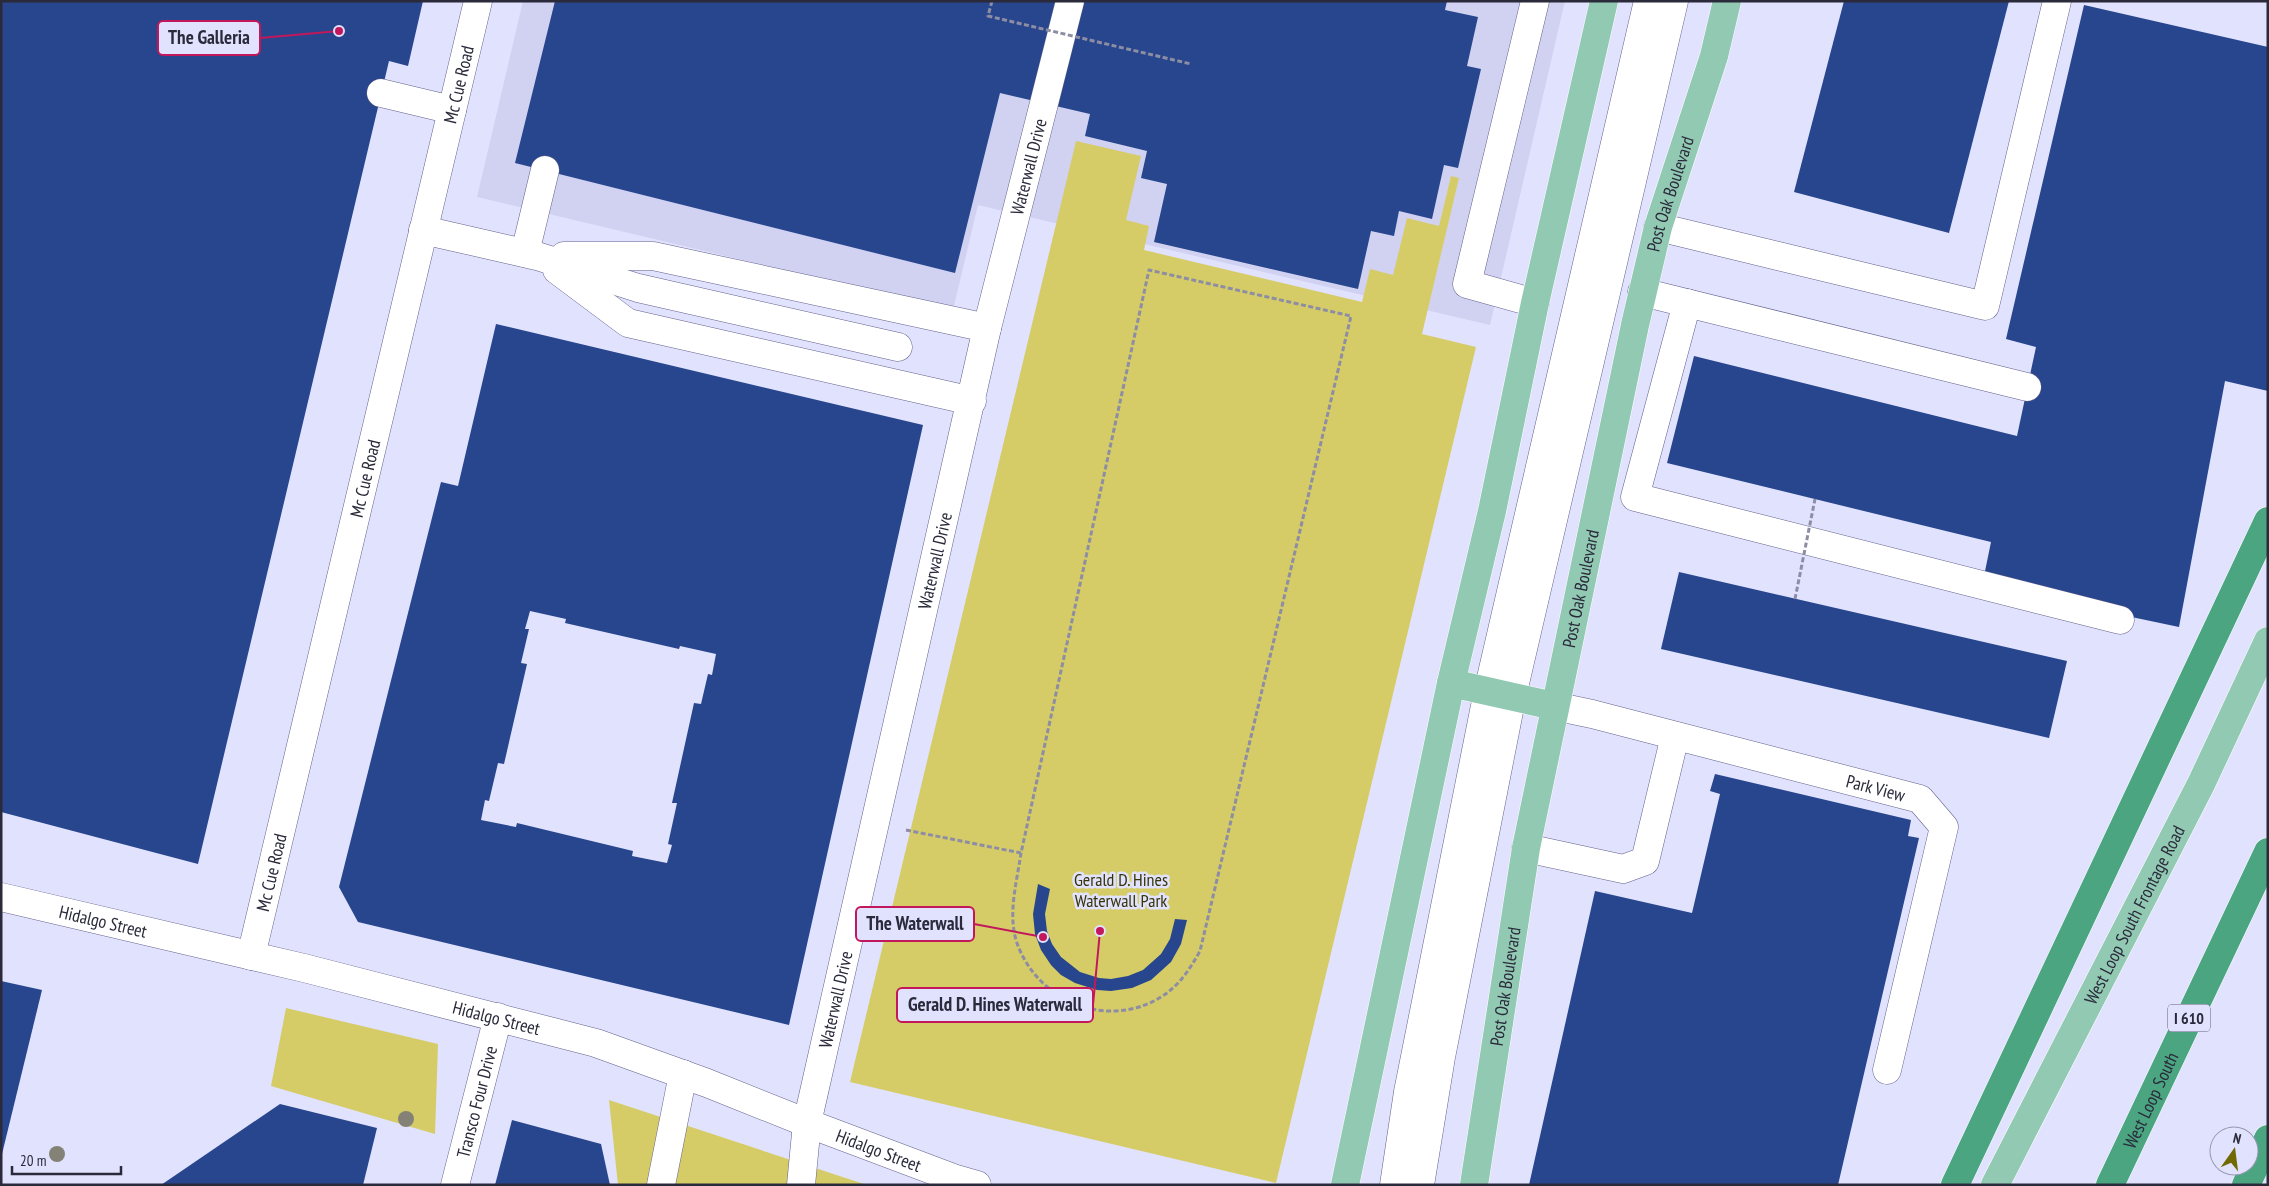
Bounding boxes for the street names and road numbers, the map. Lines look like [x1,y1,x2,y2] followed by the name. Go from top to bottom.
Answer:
[438,43,479,125] street label: Mc Cue Road
[1005,116,1051,217] street label: Waterwall Drive
[1641,133,1699,254] street label: Post Oak Boulevard
[344,437,385,519] street label: Mc Cue Road
[912,510,956,611] street label: Waterwall Drive
[1557,527,1604,650] street label: Post Oak Boulevard
[1844,769,1908,806] street label: Park View
[2079,821,2189,1008] street label: West Loop South Frontage Road
[251,831,291,914] street label: Mc Cue Road
[57,900,149,942] street label: Hidalgo Street
[1484,925,1525,1047] street label: Post Oak Boulevard
[813,949,857,1050] street label: Waterwall Drive
[450,995,543,1040] street label: Hidalgo Street
[2168,1004,2210,1032] road number: I 610
[451,1043,502,1160] street label: Transco Four Drive
[2118,1048,2183,1152] street label: West Loop South
[833,1123,925,1176] street label: Hidalgo Street

